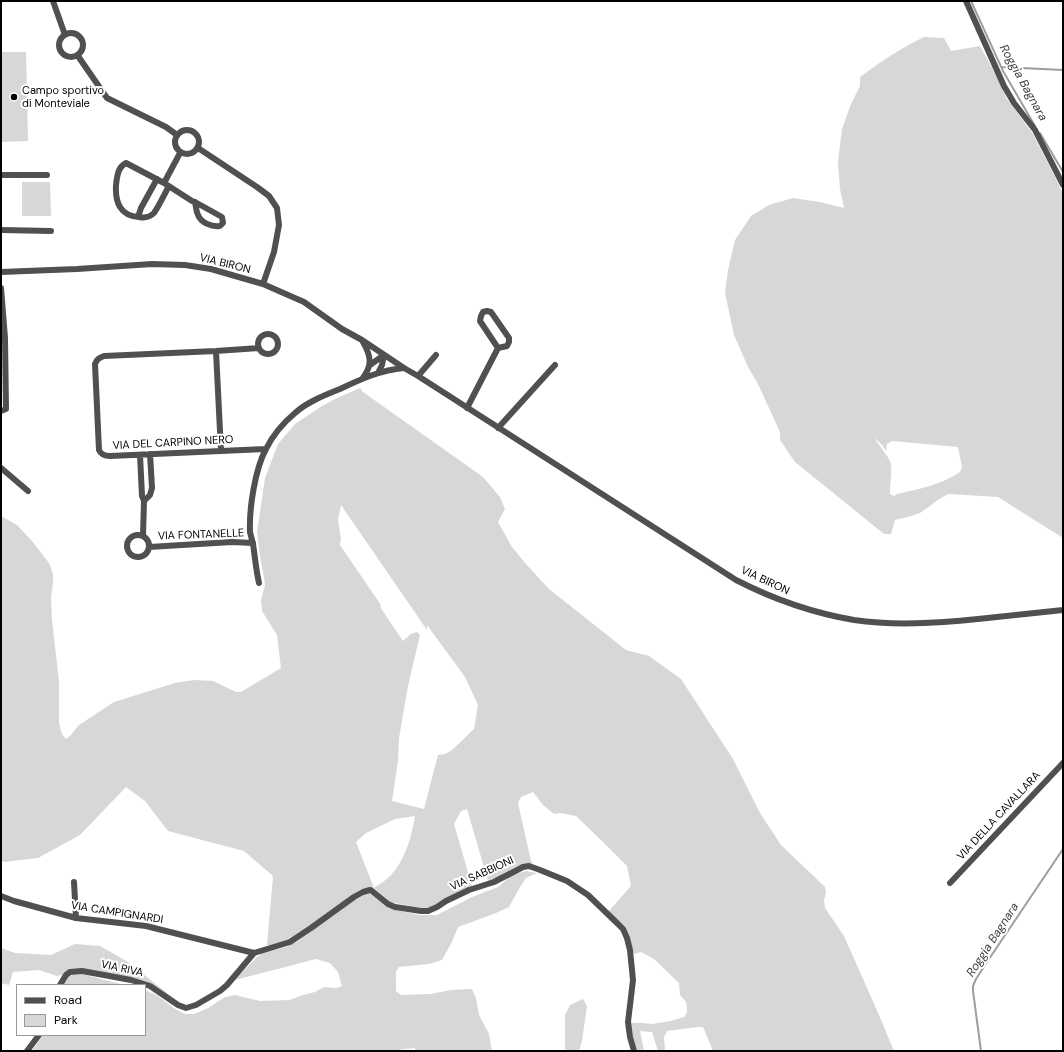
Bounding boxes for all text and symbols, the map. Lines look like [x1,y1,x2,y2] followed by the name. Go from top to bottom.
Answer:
[996,42,1050,124] water label: Roggia Bagnara
[22,84,104,110] place label: Campo sportivo di Monteviale
[9,92,19,102] marker: Campo sportivo di Monteviale
[198,251,252,277] street label: VIA BIRON
[112,433,234,453] street label: VIA DEL CARPINO NERO
[158,527,244,543] street label: VIA FONTANELLE
[739,564,791,598] street label: VIA BIRON
[955,769,1043,863] street label: VIA DELLA CAVALLARA
[448,854,516,894] street label: VIA SABBIONI
[70,899,164,927] street label: VIA CAMPIGNARDI
[964,900,1022,980] water label: Roggia Bagnara
[100,958,144,980] street label: VIA RIVA
[16,984,146,1036] legend
[54,992,82,1008] text: Road
[54,1012,78,1028] text: Park

